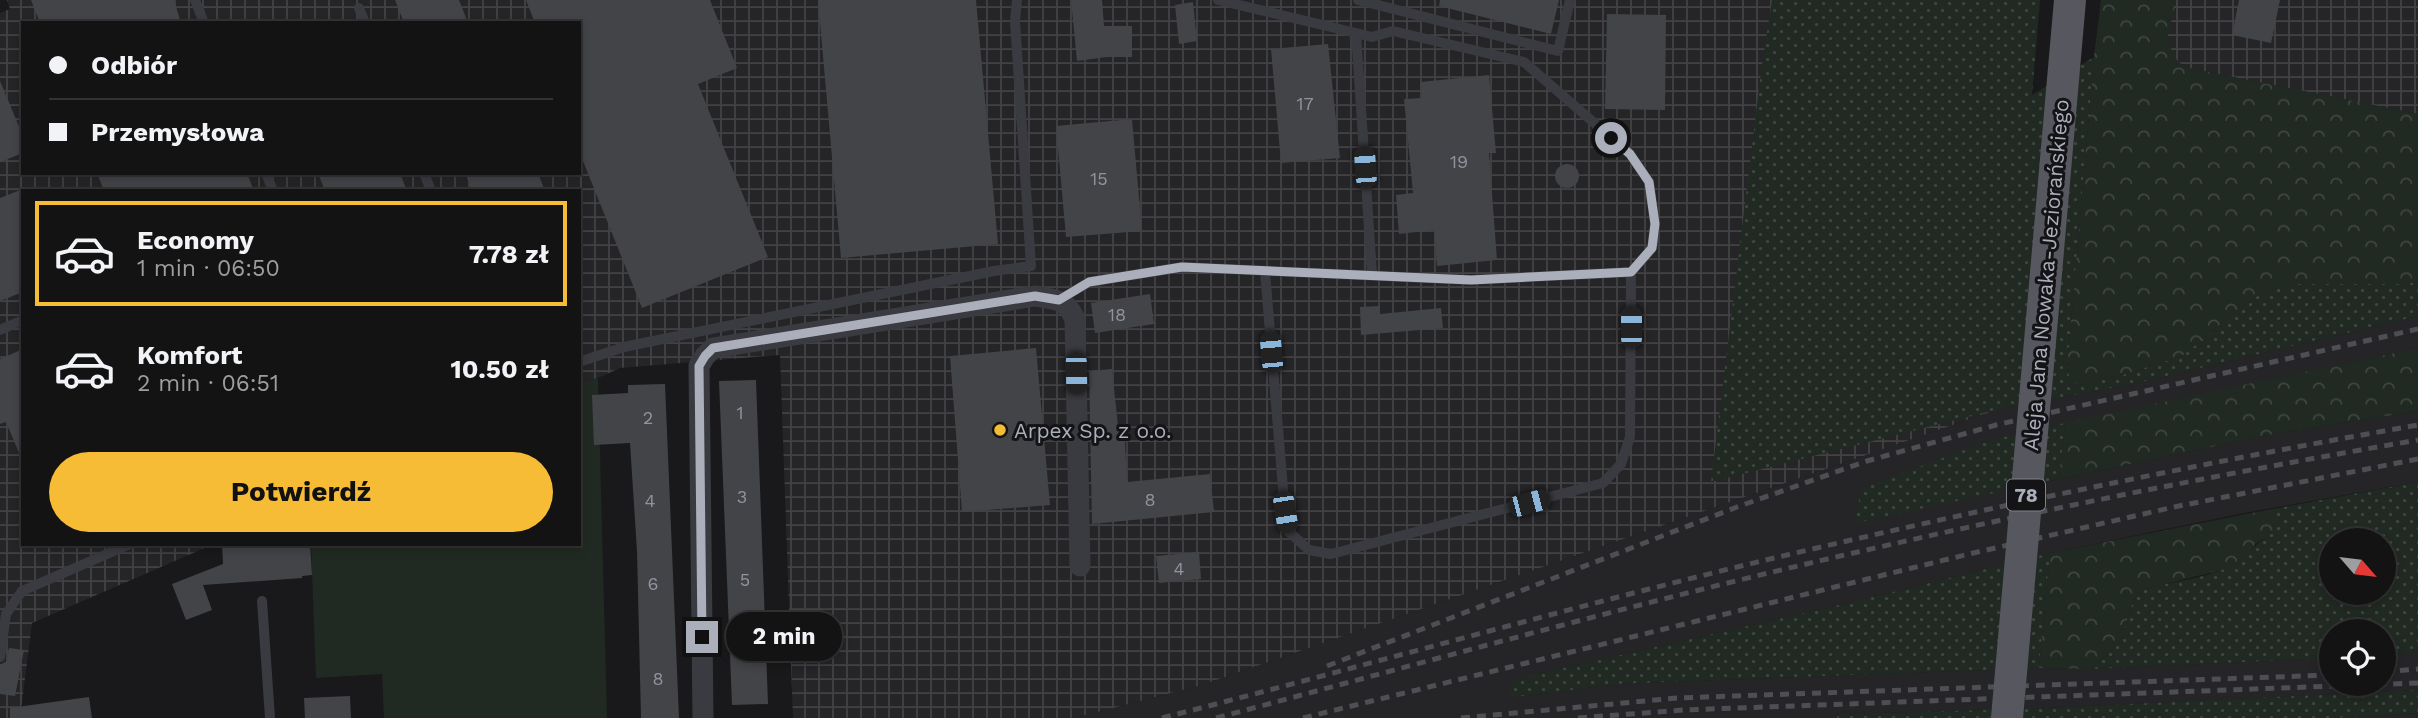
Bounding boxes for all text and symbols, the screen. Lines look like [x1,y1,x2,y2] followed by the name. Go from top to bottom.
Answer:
[91,50,177,80] text: Odbiór
[1296,93,1314,114] house number: 17
[2018,98,2074,452] street label: Aleja Jana Nowaka-Jeziorańskiego
[91,117,264,147] text: Przemysłowa
[1595,122,1627,154] route start
[1354,145,1377,189] car
[1450,151,1468,172] house number: 19
[1090,168,1108,189] house number: 15
[53,222,116,285] icon: car
[137,225,254,255] text: Economy
[469,239,549,269] text: 7.78 zł
[137,255,280,282] text: 1 min · 06:50
[1108,304,1126,325] house number: 18
[1621,306,1642,348] car
[1259,330,1284,374] car
[53,337,116,400] icon: car
[137,340,242,370] text: Komfort
[1066,352,1087,394] car
[451,354,549,384] text: 10.50 zł
[137,370,279,397] text: 2 min · 06:51
[736,402,744,423] house number: 1
[643,407,653,428] house number: 2
[1014,418,1172,443] place label: Arpex Sp. z o.o.
[992,422,1008,438] marker: Arpex Sp. z o.o.
[49,452,553,532] button: Potwierdź
[2007,480,2045,510] road number: 78
[737,486,747,507] house number: 3
[1506,487,1553,519] car
[1144,489,1156,510] house number: 8
[645,490,656,511] house number: 4
[1272,490,1299,534] car
[2319,528,2396,606] north arrow
[2319,528,2396,696] map controls
[1174,558,1185,579] house number: 4
[740,569,750,590] house number: 5
[648,573,658,594] house number: 6
[726,612,842,662] callout: 2 min
[2319,619,2396,696] button: locate
[686,621,718,653] route end
[753,623,815,650] text: 2 min
[652,668,664,689] house number: 8

